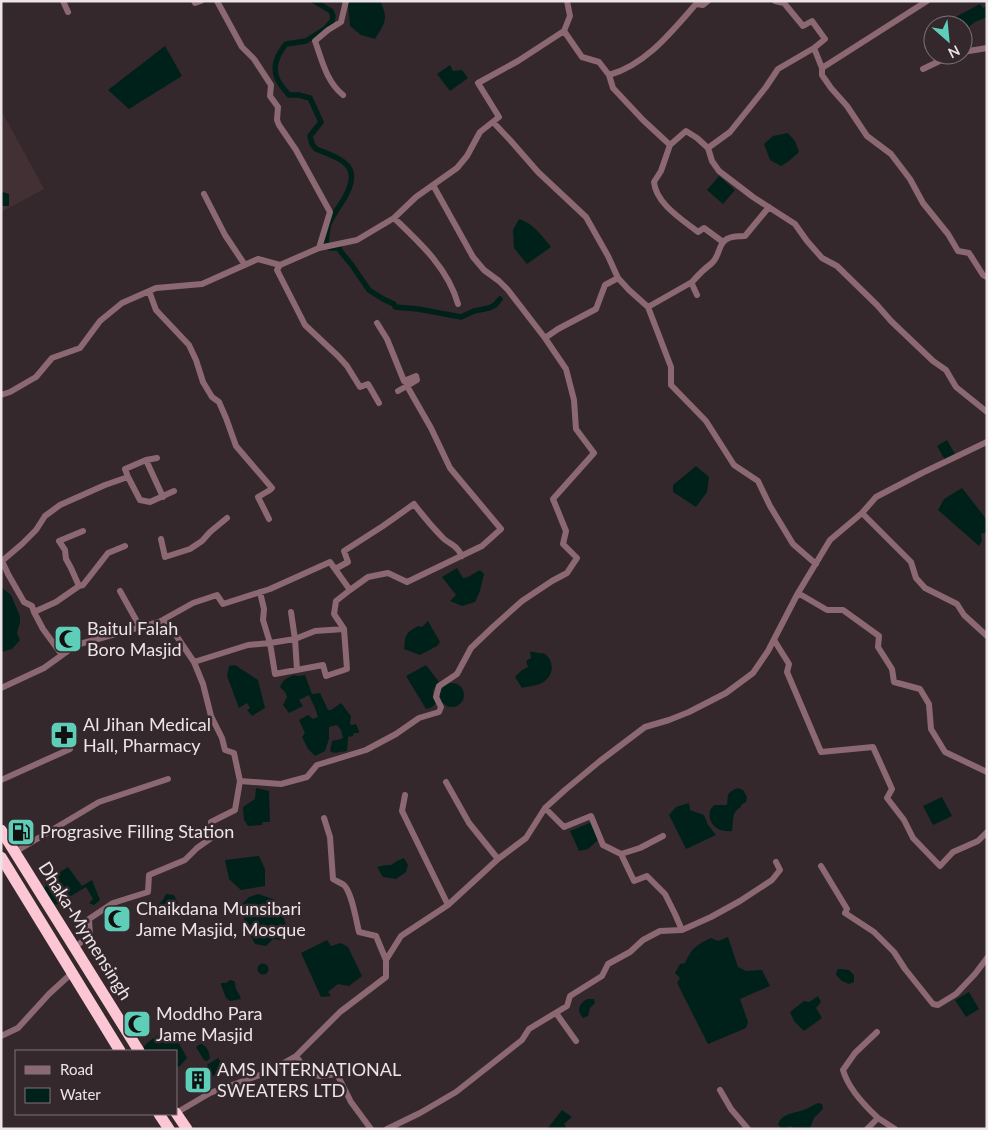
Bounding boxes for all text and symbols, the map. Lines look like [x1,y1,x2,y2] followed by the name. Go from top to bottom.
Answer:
[923,15,973,65] north arrow
[945,42,963,62] text: N
[87,617,182,660] place label: Baitul Falah Boro Masjid
[53,624,83,654] mosque icon: Baitul Falah Boro Masjid
[83,713,211,756] place label: Al Jihan Medical Hall, Pharmacy
[49,720,79,750] pharmacy icon: Al Jihan Medical Hall, Pharmacy
[6,817,36,847] fuel station icon: Prograsive Filling Station
[40,820,234,842] place label: Prograsive Filling Station
[34,857,137,1004] street label: Dhaka-Mymensingh
[136,897,306,940] place label: Chaikdana Munsibari Jame Masjid, Mosque
[102,904,132,934] mosque icon: Chaikdana Munsibari Jame Masjid, Mosque
[156,1002,262,1045] place label: Moddho Para Jame Masjid
[122,1009,152,1039] mosque icon: Moddho Para Jame Masjid
[15,1050,178,1115] legend
[217,1058,401,1101] place label: AMS INTERNATIONAL SWEATERS LTD
[60,1060,93,1078] text: Road
[183,1065,213,1095] building icon: AMS INTERNATIONAL SWEATERS LTD
[60,1085,101,1103] text: Water

